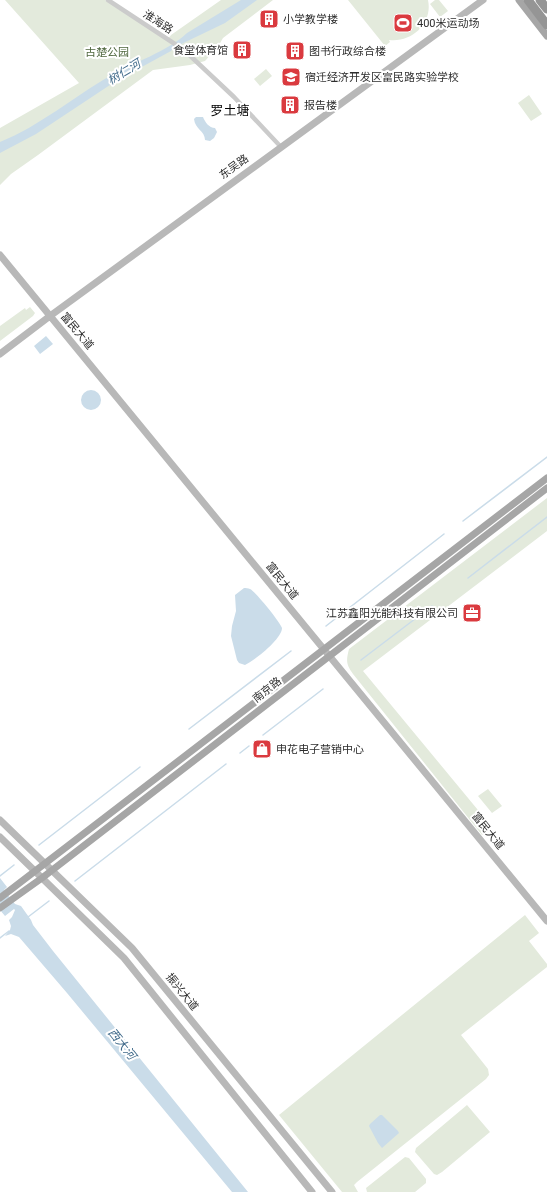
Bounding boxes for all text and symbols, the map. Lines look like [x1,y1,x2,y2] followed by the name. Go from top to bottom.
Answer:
[141,8,175,36] street label: 淮海路
[258,8,280,30] building icon: 小学教学楼
[392,12,414,34] sports icon: 400米运动场
[283,13,338,26] place label: 小学教学楼
[417,17,480,30] place label: 400米运动场
[231,39,253,61] building icon: 食堂体育馆
[284,40,306,62] building icon: 图书行政综合楼
[173,44,228,57] place label: 食堂体育馆
[309,45,386,58] place label: 图书行政综合楼
[85,46,129,59] park label: 古楚公园
[105,56,145,87] water label: 树仁河
[280,66,302,88] school or university icon: 宿迁经济开发区富民路实验学校
[305,71,459,84] place label: 宿迁经济开发区富民路实验学校
[279,94,301,116] building icon: 报告楼
[304,99,337,112] place label: 报告楼
[210,103,250,118] district label: 罗土塘
[217,152,251,182] street label: 东吴路
[58,310,96,352] street label: 富民大道
[263,560,301,602] street label: 富民大道
[461,602,483,624] office icon: 江苏鑫阳光能科技有限公司
[326,607,458,620] place label: 江苏鑫阳光能科技有限公司
[250,675,284,705] street label: 南京路
[251,738,273,760] shop icon: 申花电子营销中心
[276,743,364,756] place label: 申花电子营销中心
[469,810,507,852] street label: 富民大道
[163,971,201,1013] street label: 振兴大道
[105,1026,140,1064] water label: 西大河

